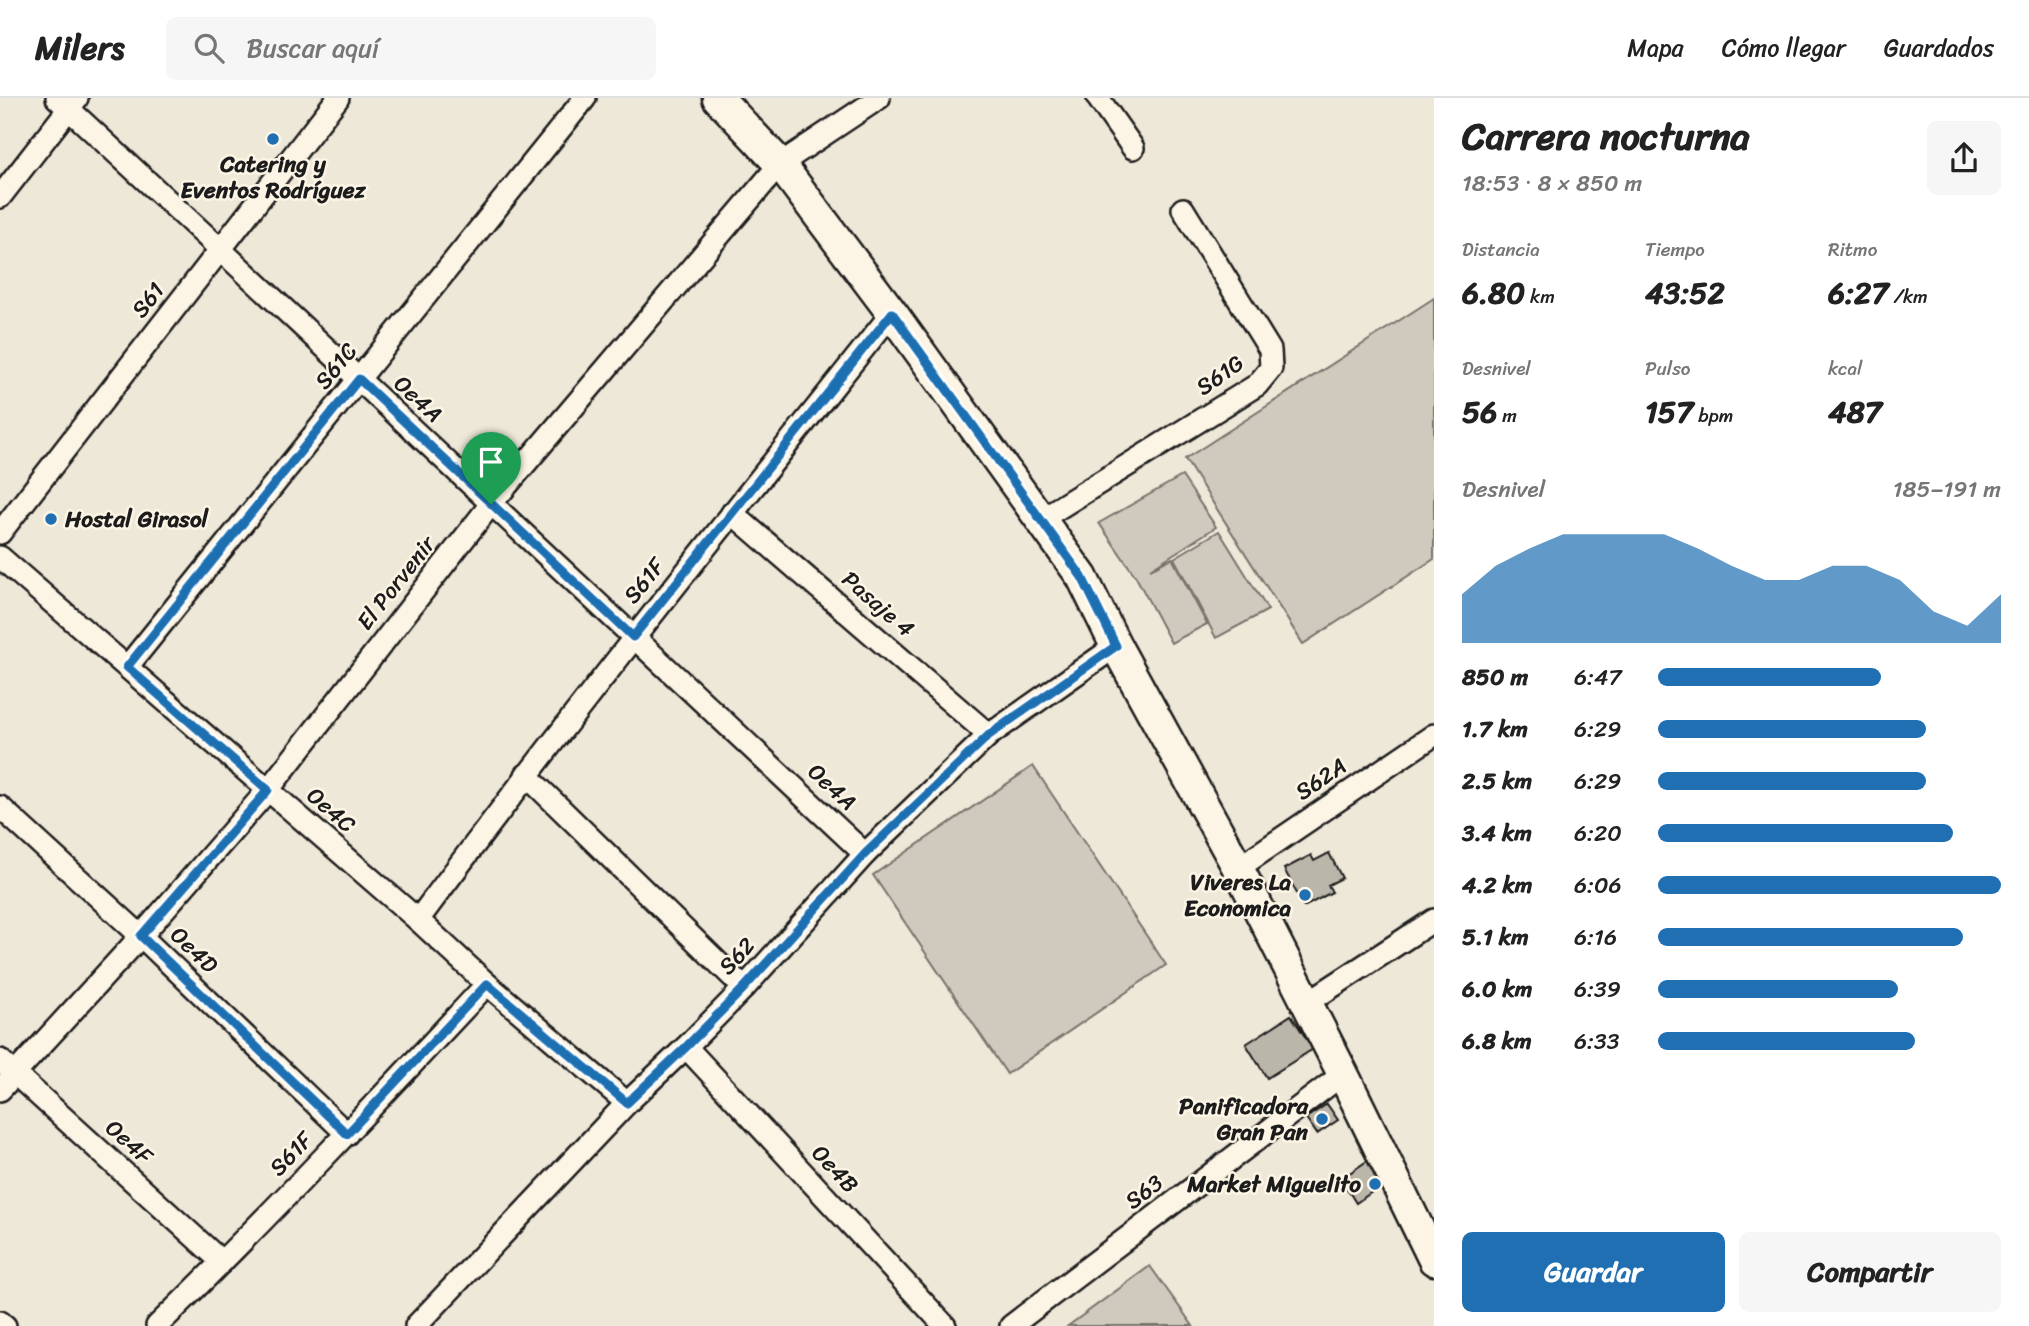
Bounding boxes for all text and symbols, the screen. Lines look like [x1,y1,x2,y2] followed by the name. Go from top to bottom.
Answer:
[166,17,656,80] search box
[35,19,124,77] text: Milers
[246,25,379,71] text: Buscar aquí
[1627,27,1684,69] text: Mapa
[1722,27,1846,69] text: Cómo llegar
[1884,27,1994,69] text: Guardados
[190,29,228,67] icon: search
[1462,103,1750,170] text: Carrera nocturna
[1927,121,2001,195] button: share
[265,131,281,147] marker: Catering y Eventos Rodríguez
[180,144,367,211] place label: Catering y Eventos Rodríguez
[1462,163,1642,204] text: 18:53 · 8 × 850 m
[1462,233,1540,266] text: Distancia
[1645,233,1705,266] text: Tiempo
[1828,233,1877,266] text: Ritmo
[1462,266,1525,320] text: 6.80
[1645,266,1725,320] text: 43:52
[1828,266,1889,320] text: 6:27
[120,273,176,327] street label: S61
[1525,280,1555,313] text: km
[1889,280,1928,313] text: /km
[304,333,368,399] street label: S61C
[1187,343,1253,407] street label: S61G
[1462,352,1531,385] text: Desnivel
[1645,352,1691,385] text: Pulso
[1828,352,1863,385] text: kcal
[384,365,452,433] street label: Oe4A
[1462,385,1497,439] text: 56
[1645,385,1693,439] text: 157
[1828,385,1882,439] text: 487
[1497,399,1517,432] text: m
[1693,399,1733,432] text: bpm
[461,432,521,504] pin
[472,443,510,481] icon: arrive
[1462,469,1545,510] text: Desnivel
[1893,469,2001,510] text: 185–191 m
[64,499,210,540] place label: Hostal Girasol
[43,511,59,527] marker: Hostal Girasol
[346,525,447,639] street label: El Porvenir
[612,548,677,613] street label: S61F
[832,560,924,648] street label: Pasaje 4
[1462,657,1528,698] text: 850 m
[1574,657,1622,698] text: 6:47
[1462,709,1528,750] text: 1.7 km
[1574,709,1621,750] text: 6:29
[1286,746,1356,812] street label: S62A
[798,753,866,821] street label: Oe4A
[1462,761,1532,802] text: 2.5 km
[1574,761,1621,802] text: 6:29
[297,776,366,844] street label: Oe4C
[1462,813,1532,854] text: 3.4 km
[1574,813,1622,854] text: 6:20
[1184,862,1291,929] place label: Viveres La Economica
[1462,865,1532,906] text: 4.2 km
[1574,865,1622,906] text: 6:06
[1297,887,1313,903] marker: Viveres La Economica
[160,916,228,984] street label: Oe4D
[1462,917,1529,958] text: 5.1 km
[1574,917,1617,958] text: 6:16
[708,927,766,985] street label: S62
[1462,969,1532,1010] text: 6.0 km
[1574,969,1621,1010] text: 6:39
[1462,1021,1532,1062] text: 6.8 km
[1574,1021,1619,1062] text: 6:33
[1179,1086,1309,1153] place label: Panificadora Gran Pan
[95,1109,164,1176] street label: Oe4F
[1314,1111,1330,1127] marker: Panificadora Gran Pan
[259,1121,324,1186] street label: S61F
[801,1135,869,1203] street label: Oe4B
[1116,1163,1173,1220] street label: S63
[1186,1164,1361,1205] place label: Market Miguelito
[1367,1176,1383,1192] marker: Market Miguelito
[1462,1232,1725,1312] button: Guardar
[1739,1232,2001,1312] button: Compartir

